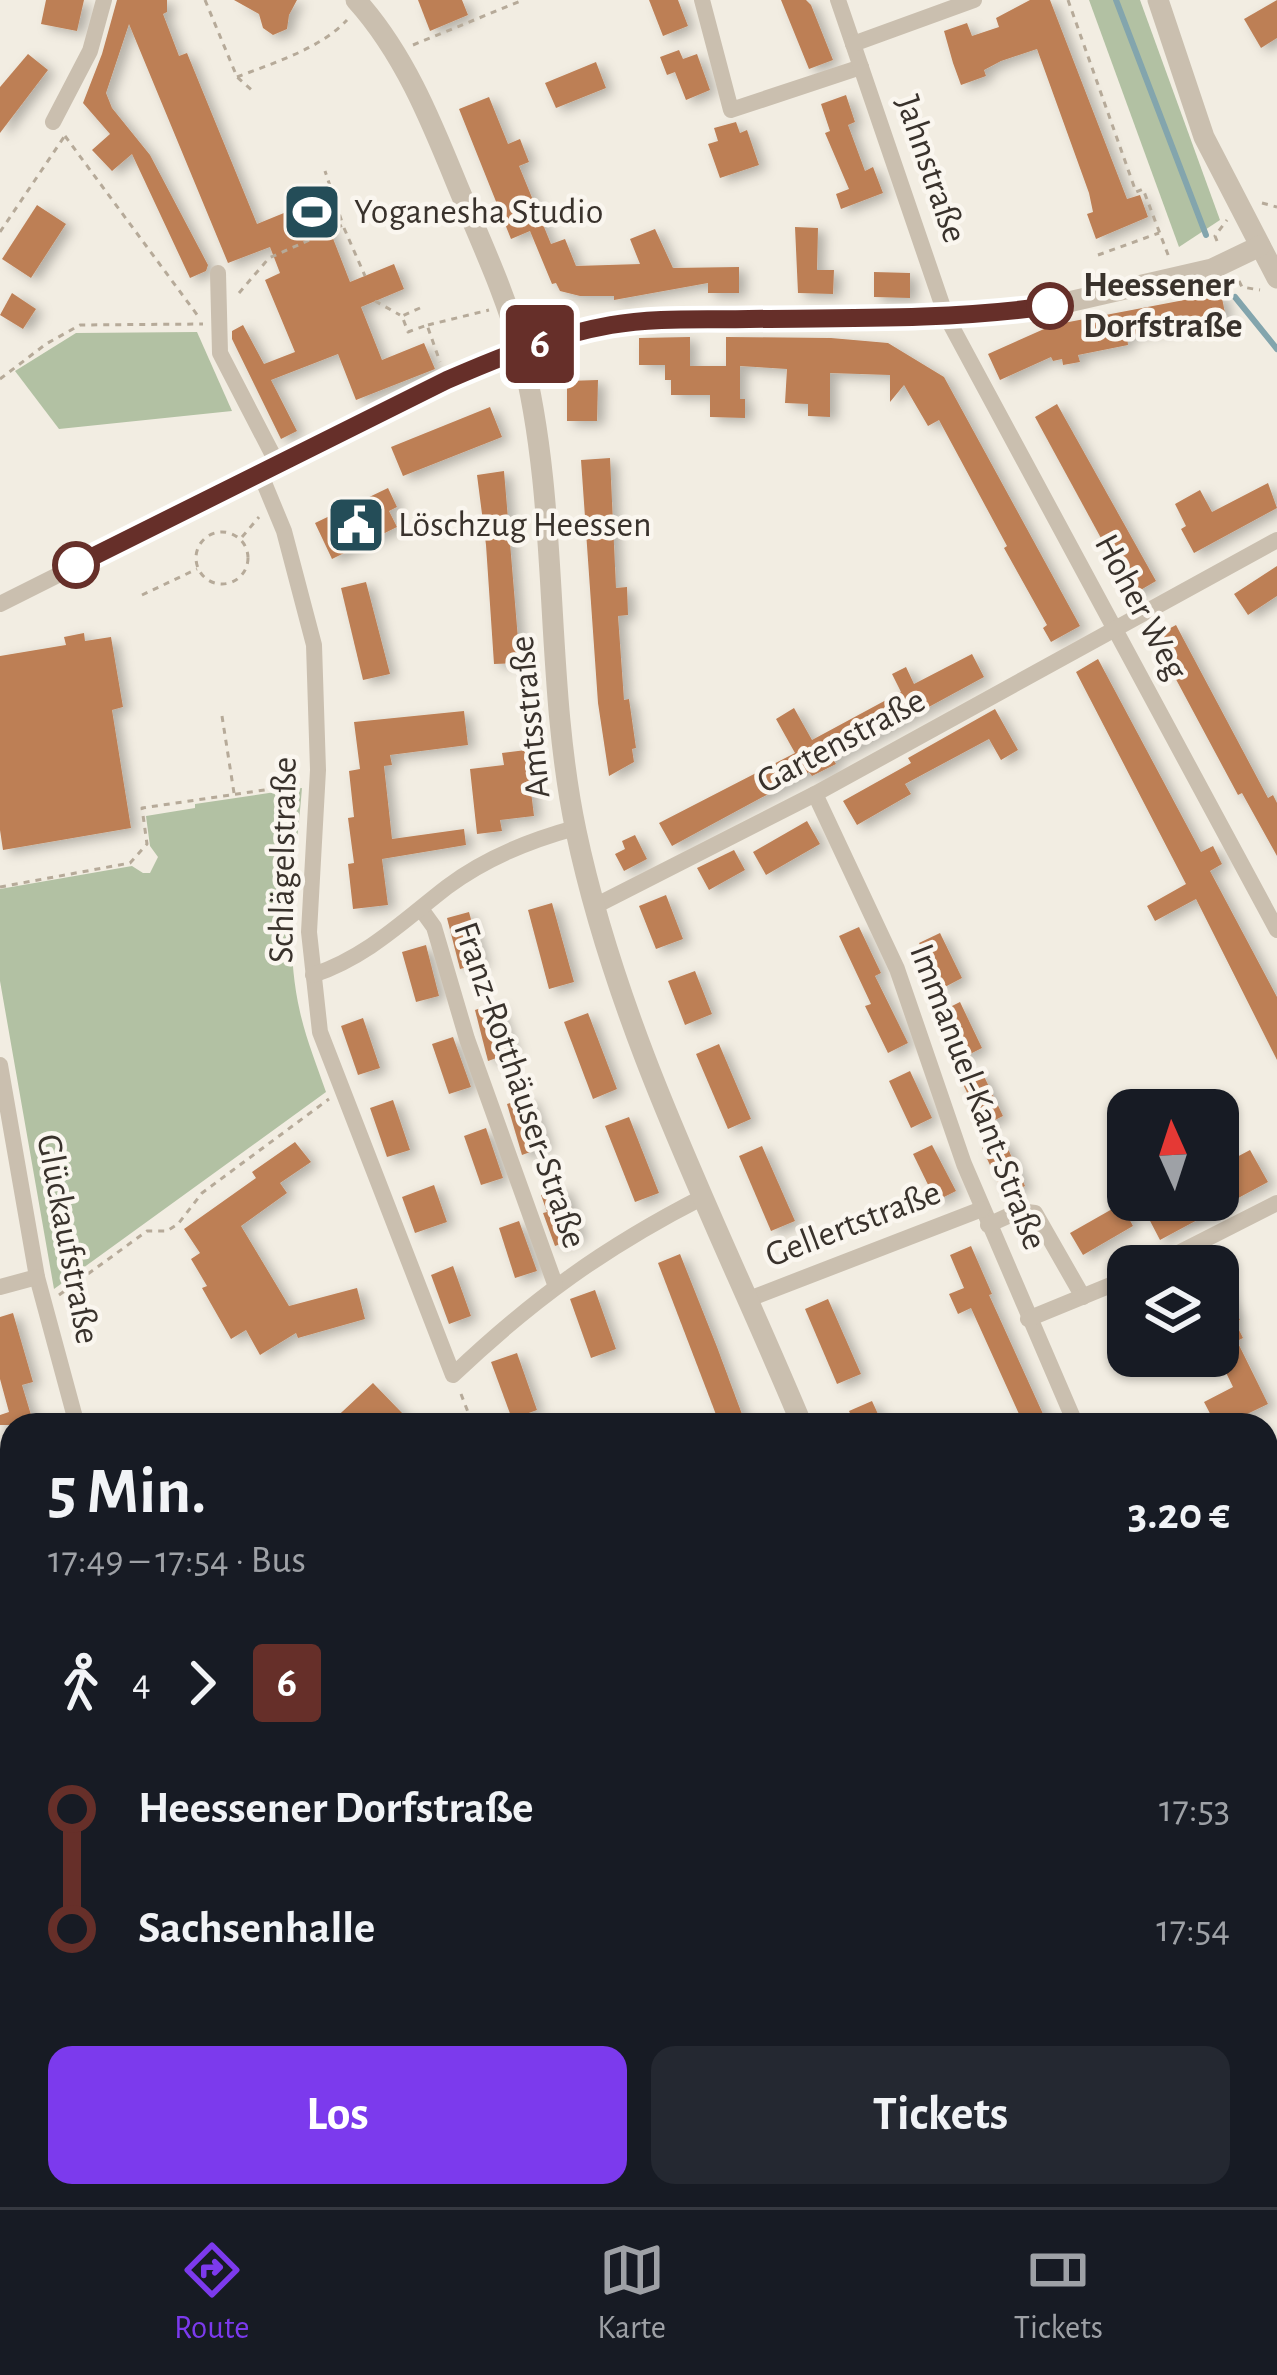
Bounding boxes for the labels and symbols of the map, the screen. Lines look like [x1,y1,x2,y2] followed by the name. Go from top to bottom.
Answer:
[889,91,973,247] street label: Jahnstraße
[281,181,343,243] sports icon: Yoganesha Studio
[354,194,603,230] place label: Yoganesha Studio
[1083,267,1242,344] place label: Heessener Dorfstraße
[1028,284,1072,328] marker: Heessener Dorfstraße
[501,305,579,383] line badge: 6
[325,494,387,556] public building icon: Löschzug Heessen
[398,507,652,543] place label: Löschzug Heessen
[1088,528,1194,686] street label: Hoher Weg
[54,543,98,587] unlabelled marker
[504,634,556,800] street label: Amtsstraße
[751,682,931,800] street label: Gartenstraße
[263,756,303,964] street label: Schlägelstraße
[447,917,593,1253] street label: Franz-Rotthäuser-Straße
[903,939,1053,1255] street label: Immanuel-Kant-Straße
[1107,1089,1239,1221] north arrow
[30,1131,106,1347] street label: Glückaufstraße
[761,1174,945,1274] street label: Gellertstraße

